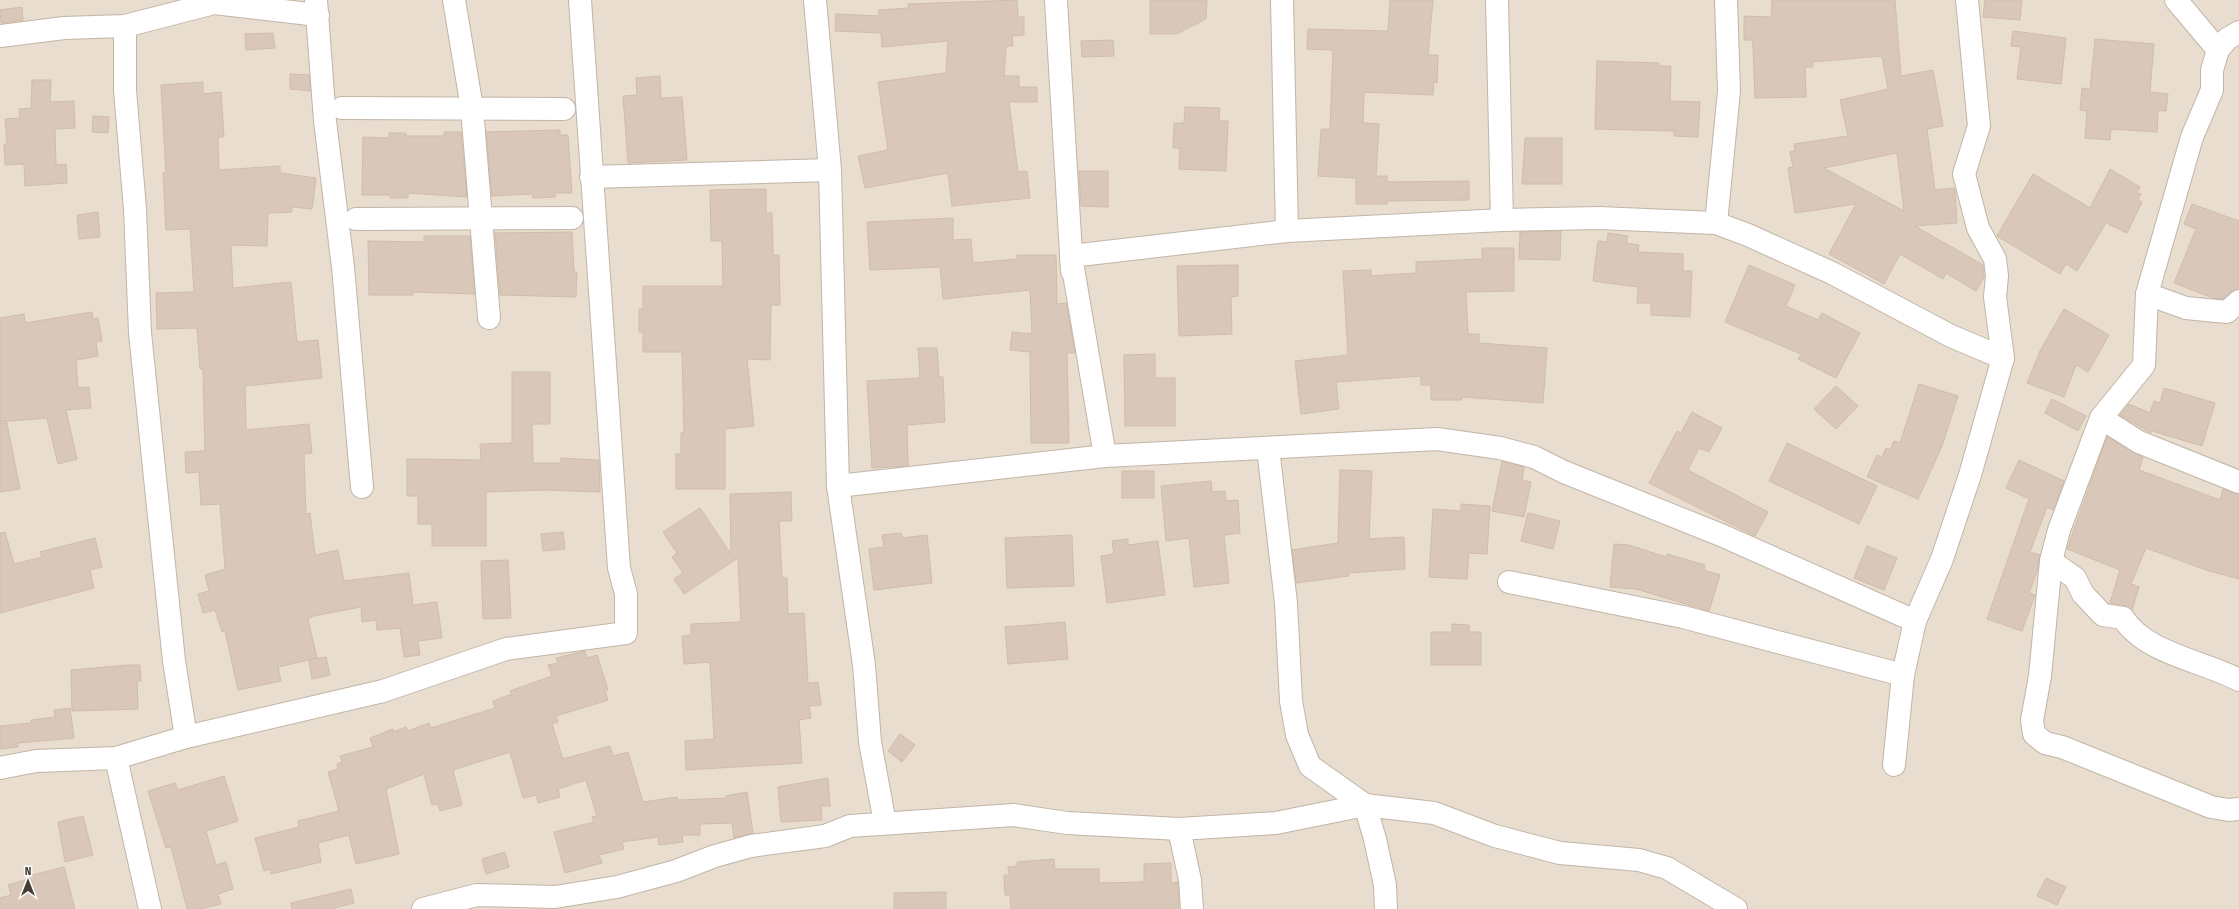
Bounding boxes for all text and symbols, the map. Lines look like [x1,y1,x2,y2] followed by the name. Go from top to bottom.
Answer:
[8,861,48,901] north arrow
[25,865,31,878] text: N

